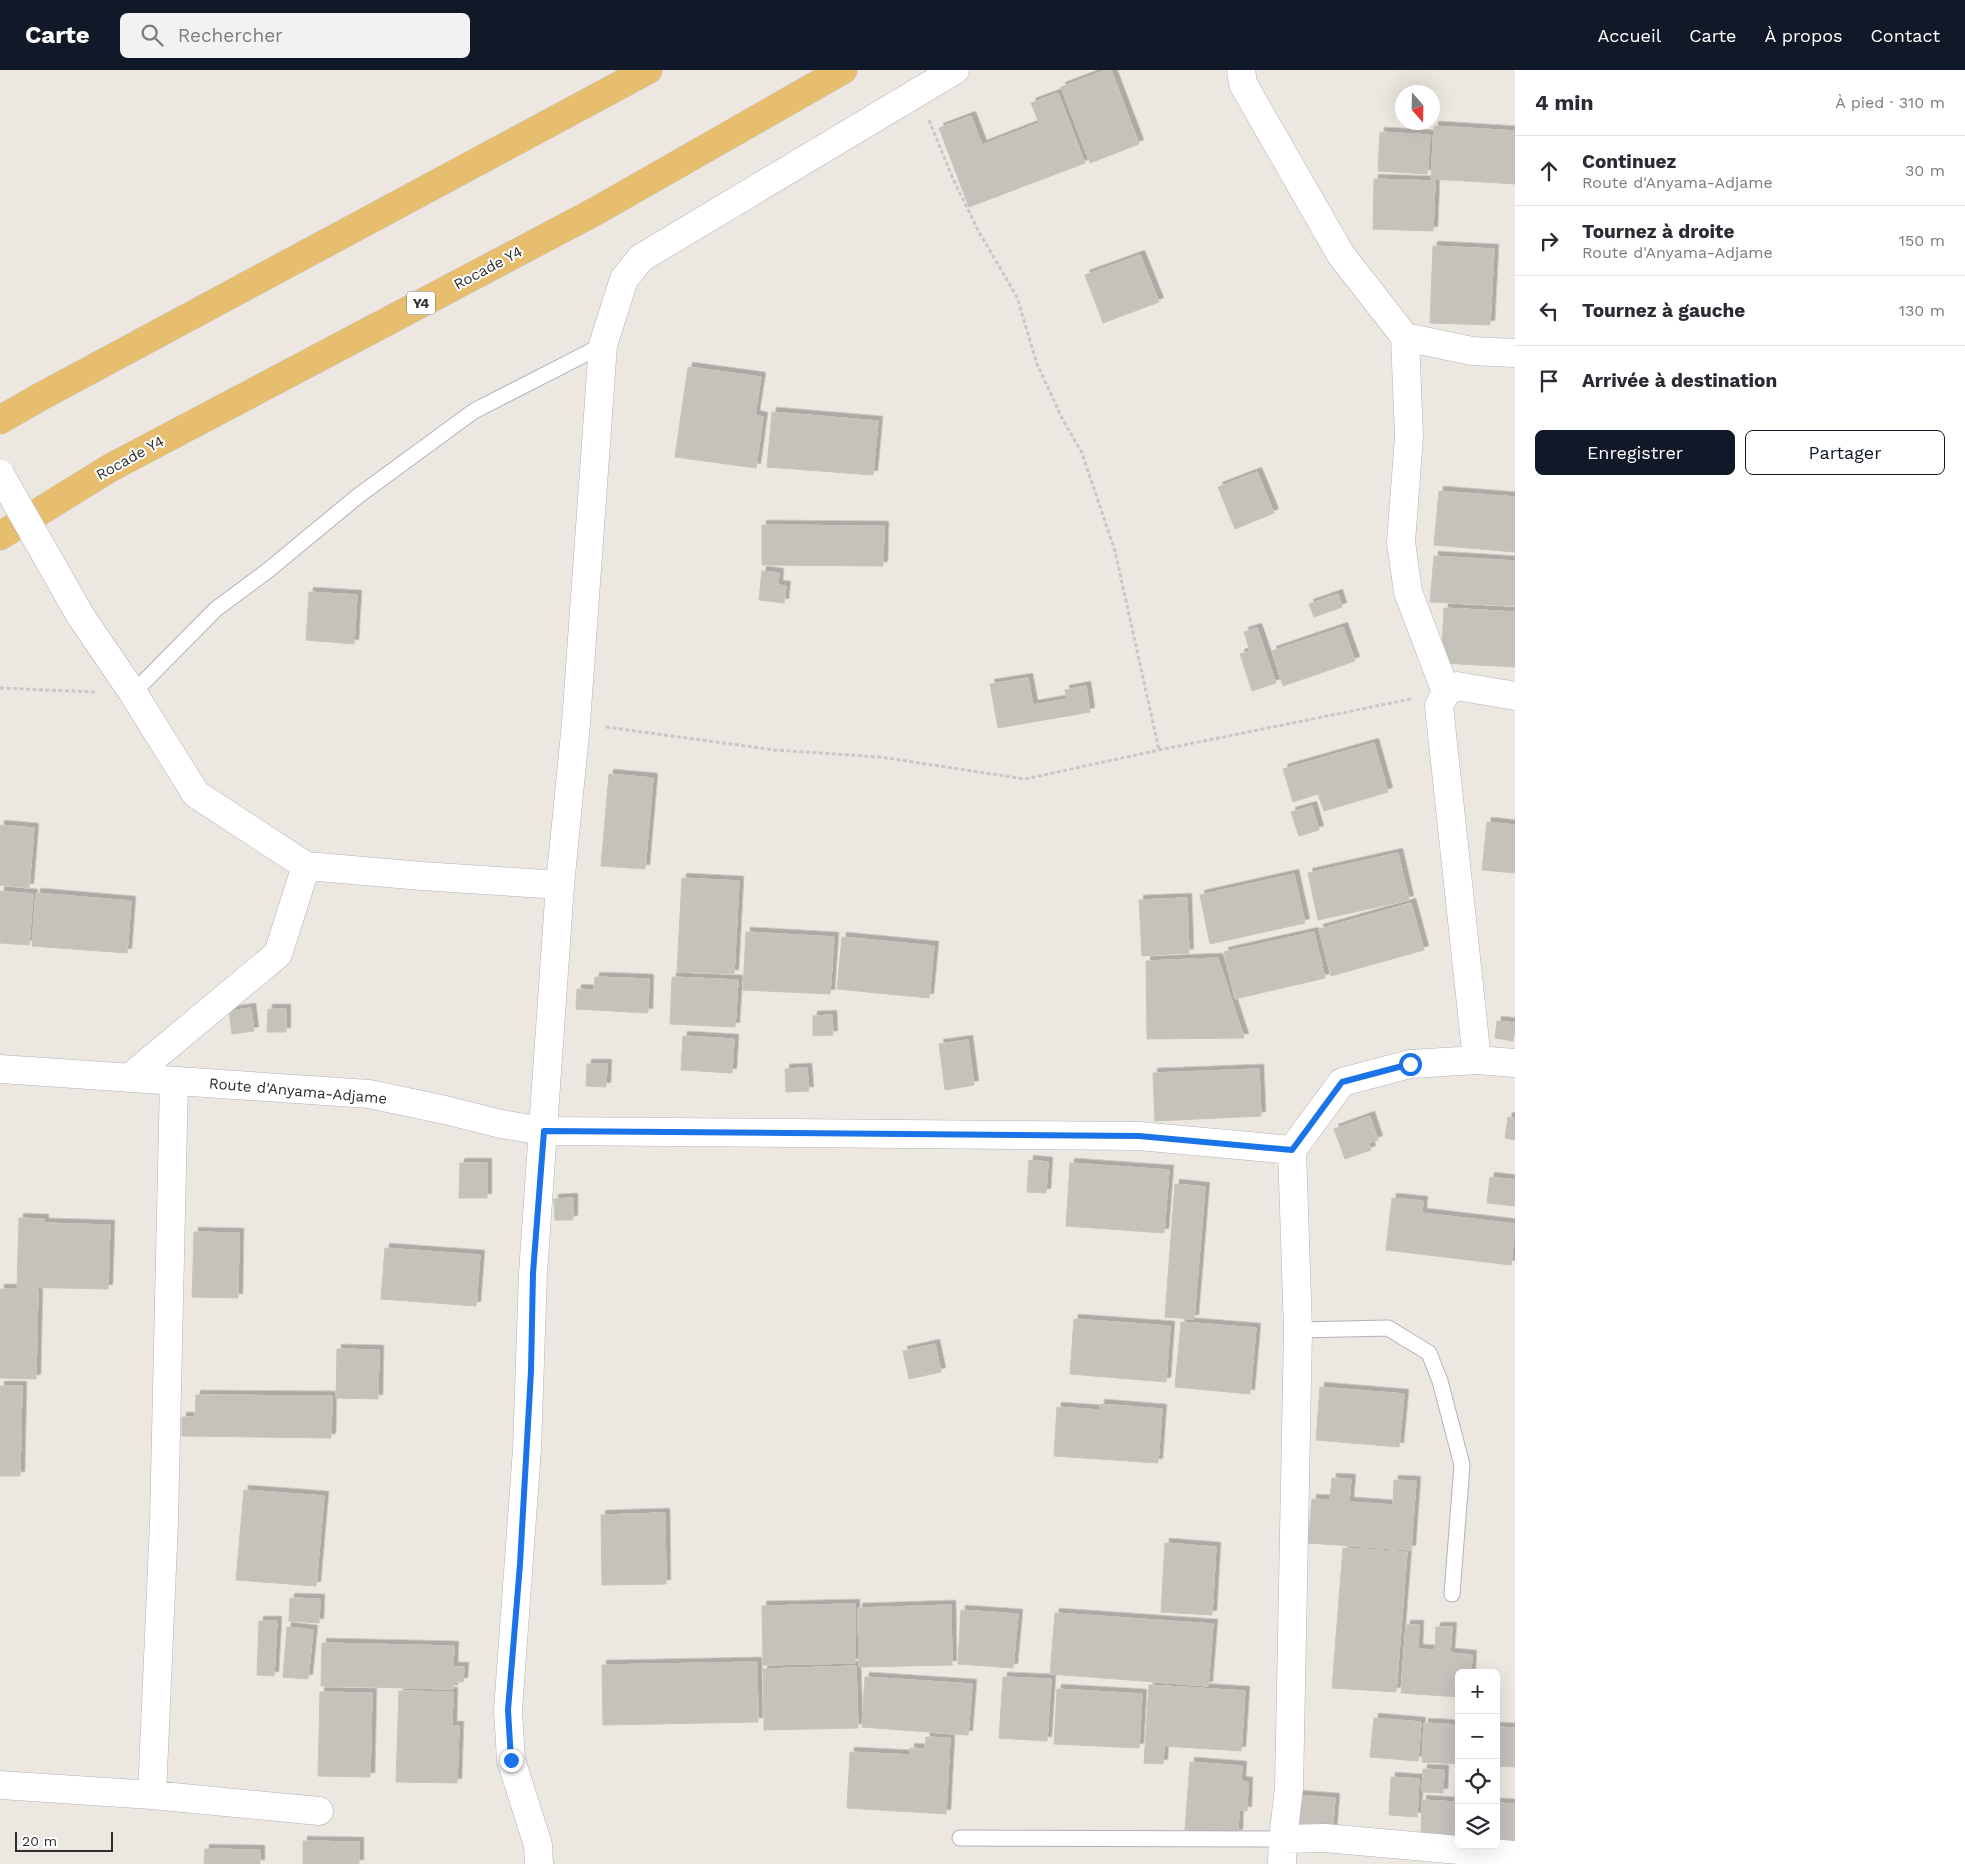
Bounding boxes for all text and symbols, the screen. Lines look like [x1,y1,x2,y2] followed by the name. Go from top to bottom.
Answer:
[120,13,470,58] search box
[25,21,90,49] text: Carte
[138,21,166,49] icon: search
[178,24,283,47] text: Rechercher
[1598,25,1661,46] text: Accueil
[1689,25,1736,46] text: Carte
[1764,25,1842,46] text: À propos
[1870,25,1940,46] text: Contact
[1395,85,1440,130] north arrow
[1535,90,1593,115] text: 4 min
[1835,93,1945,112] text: À pied · 310 m
[1582,150,1676,173] text: Continuez
[1535,157,1563,185] icon: ahead
[1905,161,1945,180] text: 30 m
[1582,173,1773,192] text: Route d'Anyama-Adjame
[1582,220,1734,243] text: Tournez à droite
[1535,227,1563,255] icon: right
[1899,231,1945,250] text: 150 m
[451,242,525,294] street label: Rocade Y4
[1582,243,1773,262] text: Route d'Anyama-Adjame
[407,292,435,314] road number: Y4
[1535,297,1563,325] icon: left
[1582,299,1745,322] text: Tournez à gauche
[1899,301,1945,320] text: 130 m
[1535,367,1563,395] icon: arrive
[1582,369,1777,392] text: Arrivée à destination
[1535,430,1735,475] button: Enregistrer
[1745,430,1945,475] button: Partager
[93,432,167,484] street label: Rocade Y4
[1399,1053,1422,1076] route start
[208,1074,388,1108] street label: Route d'Anyama-Adjame
[1455,1669,1500,1849] map controls
[1455,1669,1500,1714] button: +
[1455,1714,1500,1759] button: −
[500,1749,523,1772] route end
[1455,1759,1500,1804] button: locate
[1455,1804,1500,1849] button: layers
[15,1829,112,1852] scale bar
[22,1833,57,1849] text: 20 m

